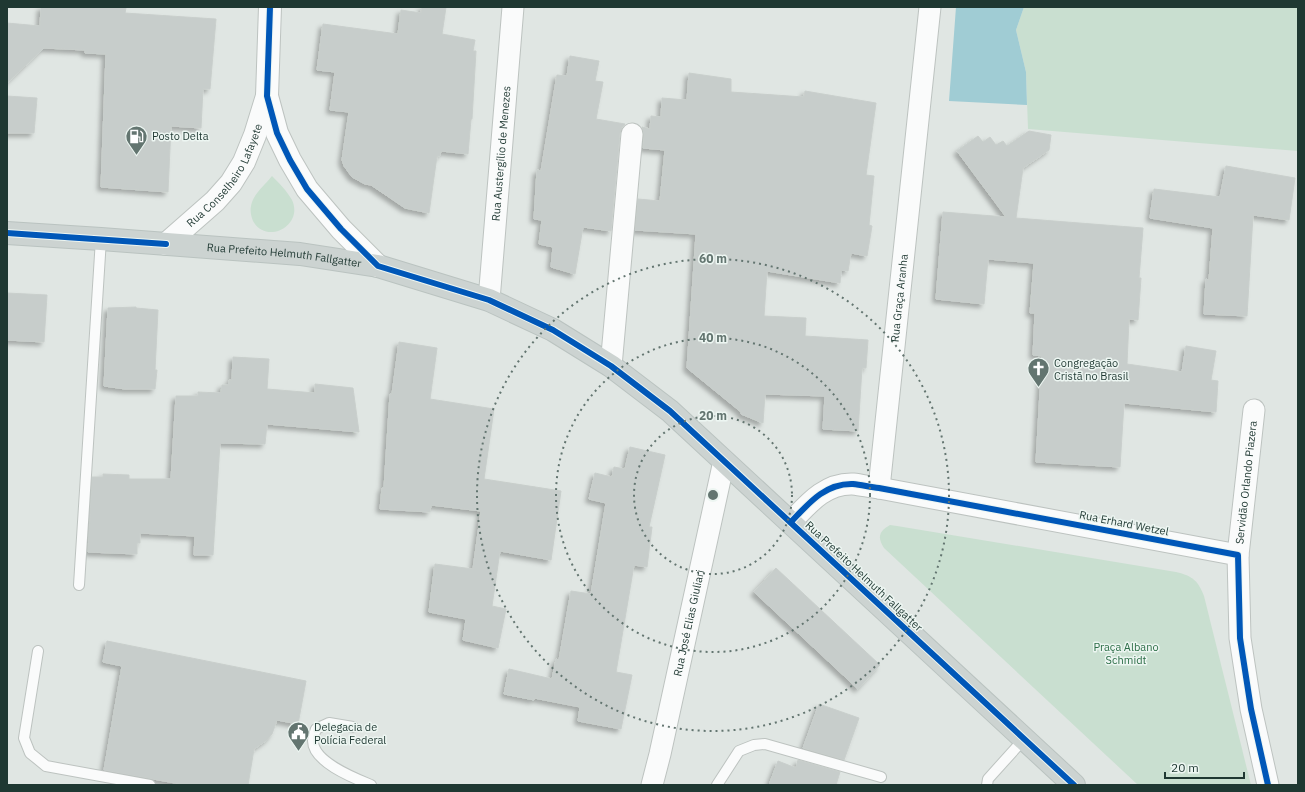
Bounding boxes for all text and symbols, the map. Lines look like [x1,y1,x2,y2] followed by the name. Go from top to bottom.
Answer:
[488,85,514,222] street label: Rua Austergílio de Menezes
[183,122,265,230] street label: Rua Conselheiro Lafayete
[123,123,149,156] fuel station icon: Posto Delta
[152,129,209,143] place label: Posto Delta
[206,240,362,270] street label: Rua Prefeito Helmuth Fallgatter
[699,251,727,266] text: 60 m
[888,253,911,343] street label: Rua Graça Aranha
[699,330,727,345] text: 40 m
[1026,356,1052,389] church icon: Congregação Cristã no Brasil
[1054,356,1128,383] place label: Congregação Cristã no Brasil
[699,408,727,423] text: 20 m
[1232,420,1260,545] street label: Servidão Orlando Piazera
[706,488,720,502] centre of rings
[1078,507,1170,539] street label: Rua Erhard Wetzel
[802,518,926,634] street label: Rua Prefeito Helmuth Fallgatter
[670,569,707,678] street label: Rua José Elias Giuliari
[1093,640,1159,667] park label: Praça Albano Schmidt
[285,720,311,753] public building icon: Delegacia de Polícia Federal
[314,720,386,747] place label: Delegacia de Polícia Federal
[1165,754,1244,780] scale bar
[1171,760,1199,775] text: 20 m

